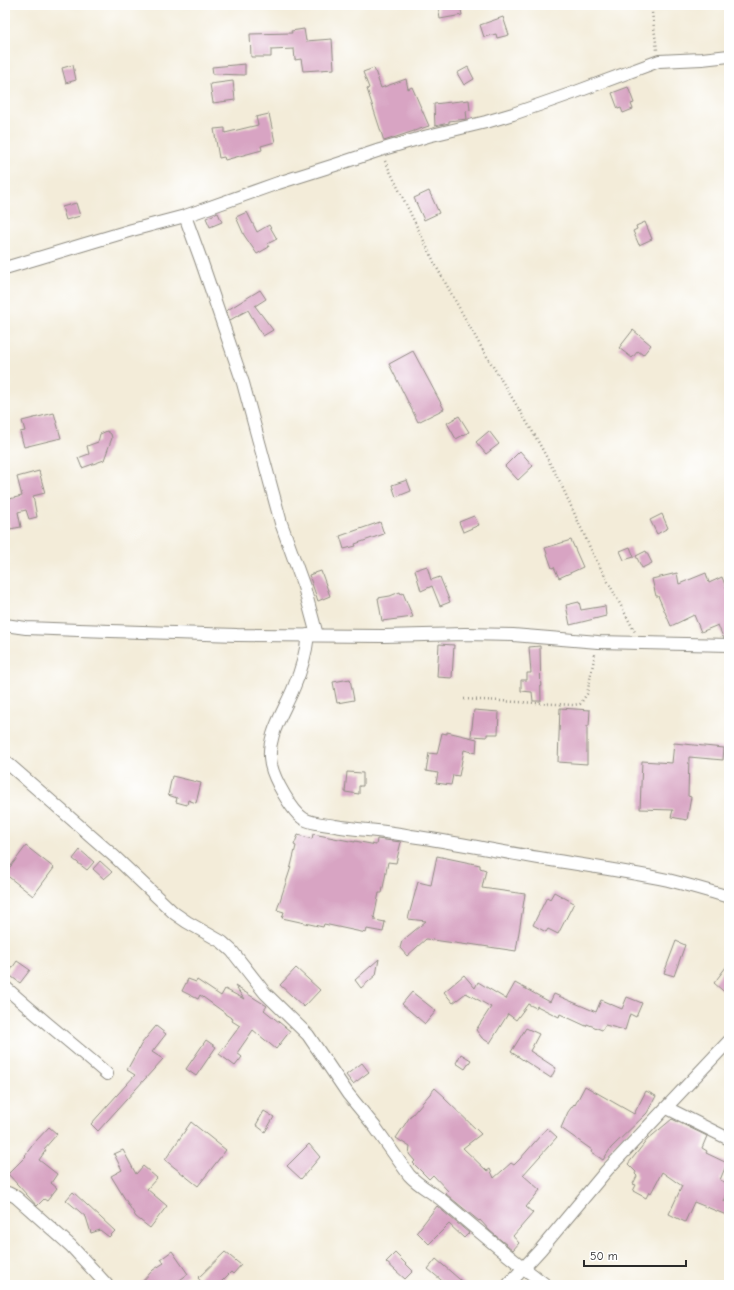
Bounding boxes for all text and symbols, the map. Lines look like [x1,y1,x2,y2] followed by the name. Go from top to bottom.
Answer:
[584,1242,686,1268] scale bar
[590,1249,618,1263] text: 50 m

